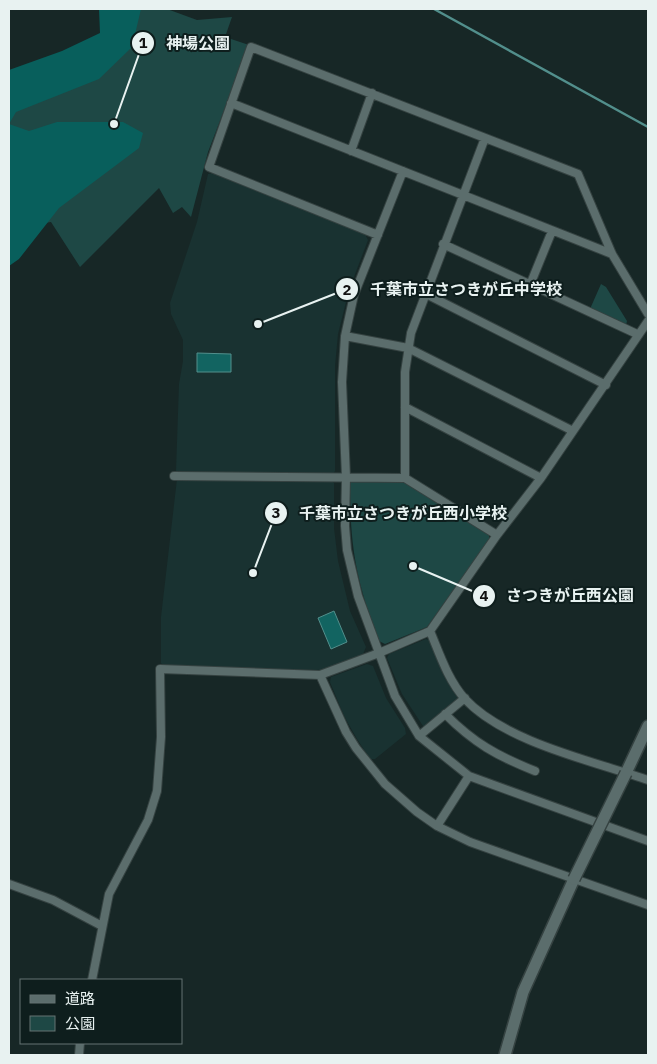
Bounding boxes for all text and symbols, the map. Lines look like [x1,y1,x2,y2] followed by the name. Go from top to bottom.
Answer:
[131,28,240,59] callout: 神場公園
[138,33,148,52] text: 1
[166,33,230,53] text: 神場公園
[335,274,572,305] callout: 千葉市立さつきが丘中学校
[370,279,562,299] text: 千葉市立さつきが丘中学校
[342,280,352,299] text: 2
[264,498,517,529] callout: 千葉市立さつきが丘西小学校
[271,503,281,522] text: 3
[299,503,507,523] text: 千葉市立さつきが丘西小学校
[471,580,644,611] callout: さつきが丘西公園
[506,585,634,605] text: さつきが丘西公園
[479,586,489,605] text: 4
[20,979,182,1044] legend
[65,989,95,1008] text: 道路
[65,1014,95,1033] text: 公園

